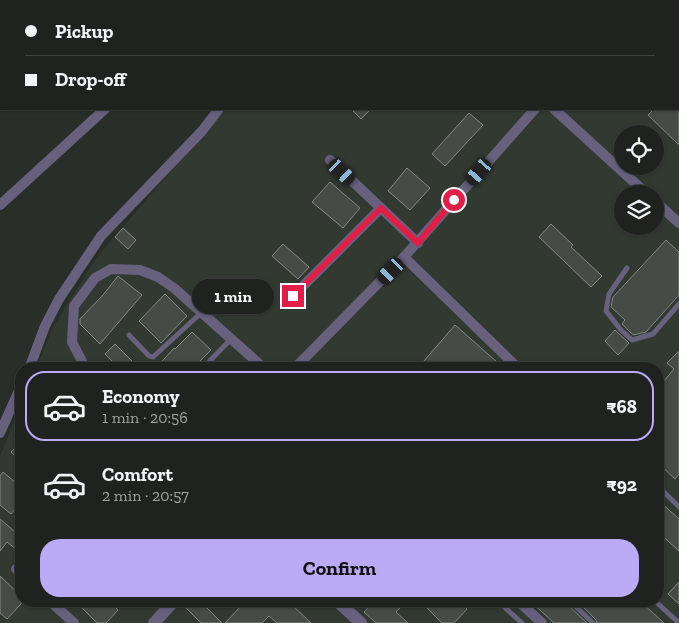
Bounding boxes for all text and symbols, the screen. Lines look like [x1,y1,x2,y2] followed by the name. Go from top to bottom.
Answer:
[55,20,113,43] text: Pickup
[55,68,126,91] text: Drop-off
[614,125,664,235] map controls
[614,125,664,175] button: locate
[325,156,358,188] car
[463,156,494,188] car
[614,185,664,235] button: layers
[443,189,465,211] route start
[375,255,406,287] car
[193,278,276,314] callout: 1 min
[282,285,304,307] route end
[214,287,252,306] text: 1 min
[42,384,87,429] icon: car
[102,385,180,408] text: Economy
[606,395,637,418] text: ₹68
[102,408,188,427] text: 1 min · 20:56
[42,462,87,507] icon: car
[102,463,173,486] text: Comfort
[606,473,637,496] text: ₹92
[102,486,189,505] text: 2 min · 20:57
[40,539,639,597] button: Confirm

